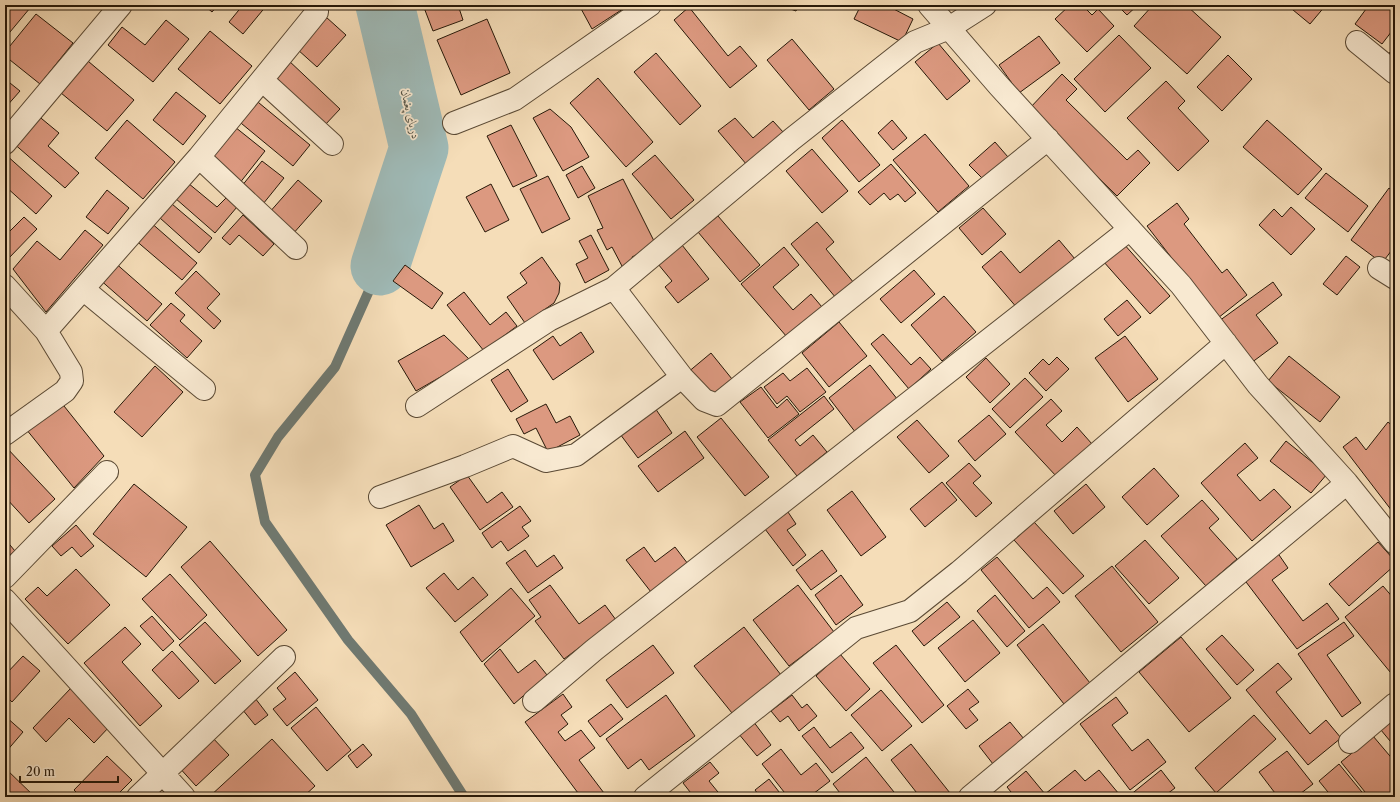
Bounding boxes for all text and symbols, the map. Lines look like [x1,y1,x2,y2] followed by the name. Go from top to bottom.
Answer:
[396,87,424,141] water label: دریای پغمان
[20,758,118,784] scale bar
[26,764,55,779] text: 20 m

